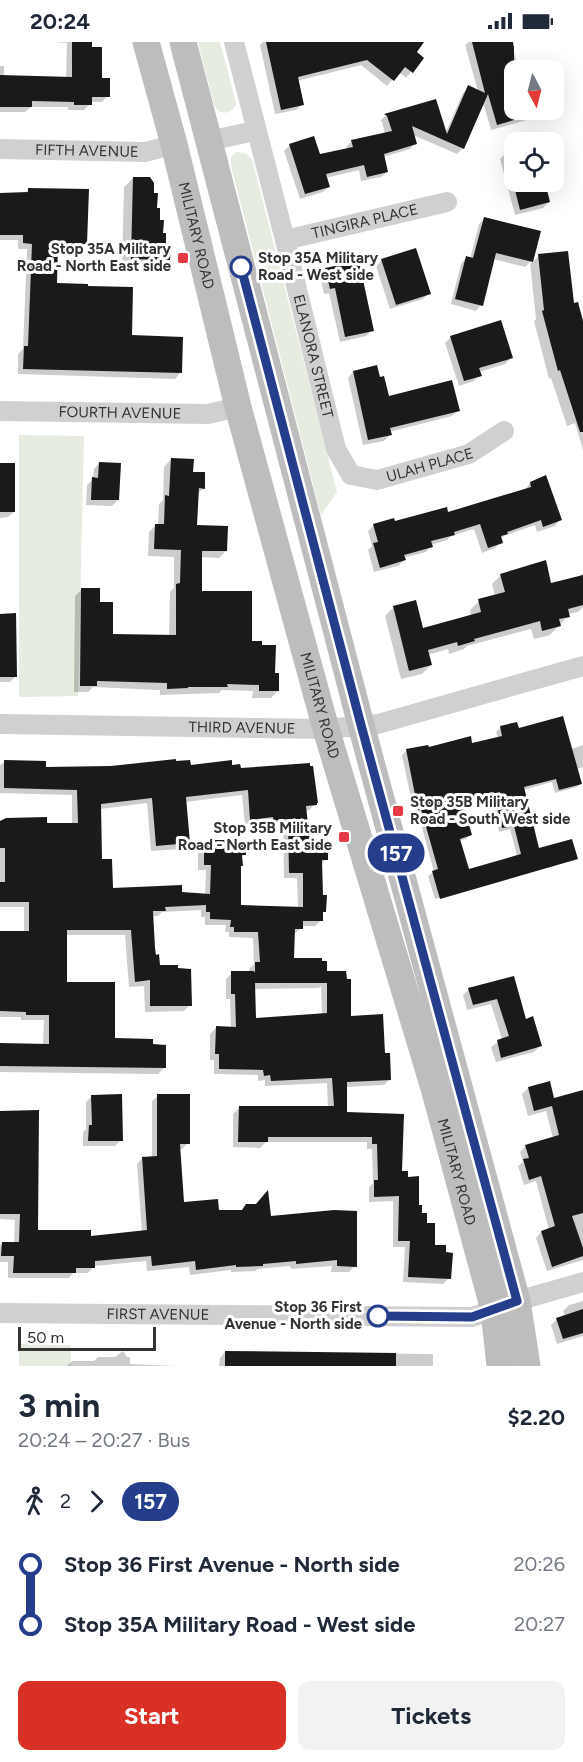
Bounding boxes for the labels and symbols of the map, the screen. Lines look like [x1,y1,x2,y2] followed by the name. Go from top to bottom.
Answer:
[504,60,564,120] north arrow
[35,141,139,161] street label: FIFTH AVENUE
[175,180,218,291] street label: MILITARY ROAD
[310,200,420,242] street label: TINGIRA PLACE
[17,240,172,275] place label: Stop 35A Military Road - North East side
[258,249,379,284] place label: Stop 35A Military Road - West side
[176,251,190,265] marker: Stop 35A Military Road - North East side
[230,256,252,278] marker: Stop 35A Military Road - West side
[290,293,337,420] street label: ELANORA STREET
[58,403,182,423] street label: FOURTH AVENUE
[384,444,475,486] street label: ULAH PLACE
[296,650,343,761] street label: MILITARY ROAD
[188,718,296,738] street label: THIRD AVENUE
[410,793,571,828] place label: Stop 35B Military Road - South West side
[391,804,405,818] marker: Stop 35B Military Road - South West side
[178,819,333,854] place label: Stop 35B Military Road - North East side
[337,830,351,844] marker: Stop 35B Military Road - North East side
[362,834,430,872] line badge: 157
[434,1117,480,1227] street label: MILITARY ROAD
[225,1298,363,1333] place label: Stop 36 First Avenue - North side
[107,1305,209,1324] street label: FIRST AVENUE
[367,1305,389,1327] marker: Stop 36 First Avenue - North side
[18,1324,156,1352] scale bar

